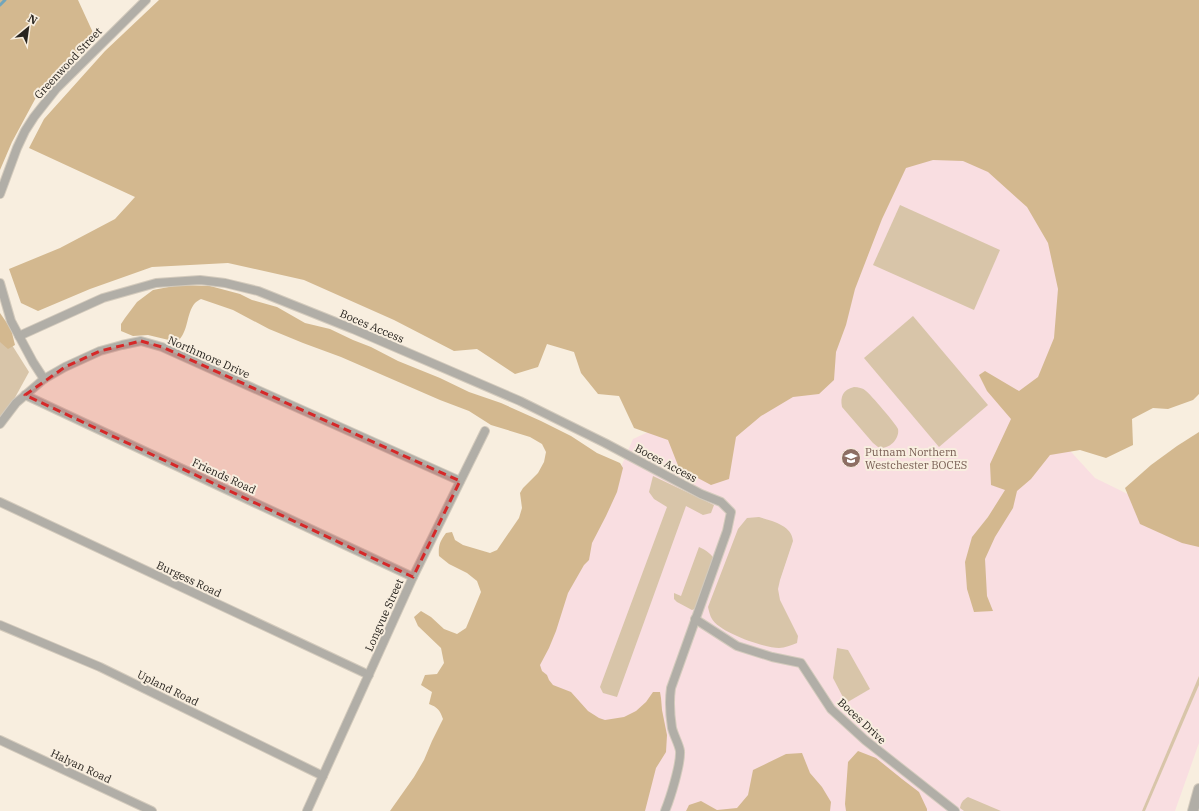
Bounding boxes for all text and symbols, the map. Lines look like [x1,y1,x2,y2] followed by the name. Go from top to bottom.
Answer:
[8,8,48,48] north arrow
[26,11,40,28] text: N
[31,24,105,102] street label: Greenwood Street
[338,306,406,346] street label: Boces Access
[166,333,252,381] street label: Northmore Drive
[633,441,699,485] street label: Boces Access
[865,445,967,472] place label: Putnam Northern Westchester BOCES
[840,447,862,469] school or university icon: Putnam Northern Westchester BOCES
[190,455,258,497] street label: Friends Road
[154,558,224,600] street label: Burgess Road
[362,576,406,653] street label: Longvue Street
[135,667,201,709] street label: Upland Road
[835,695,889,747] street label: Boces Drive
[48,746,114,786] street label: Halyan Road

